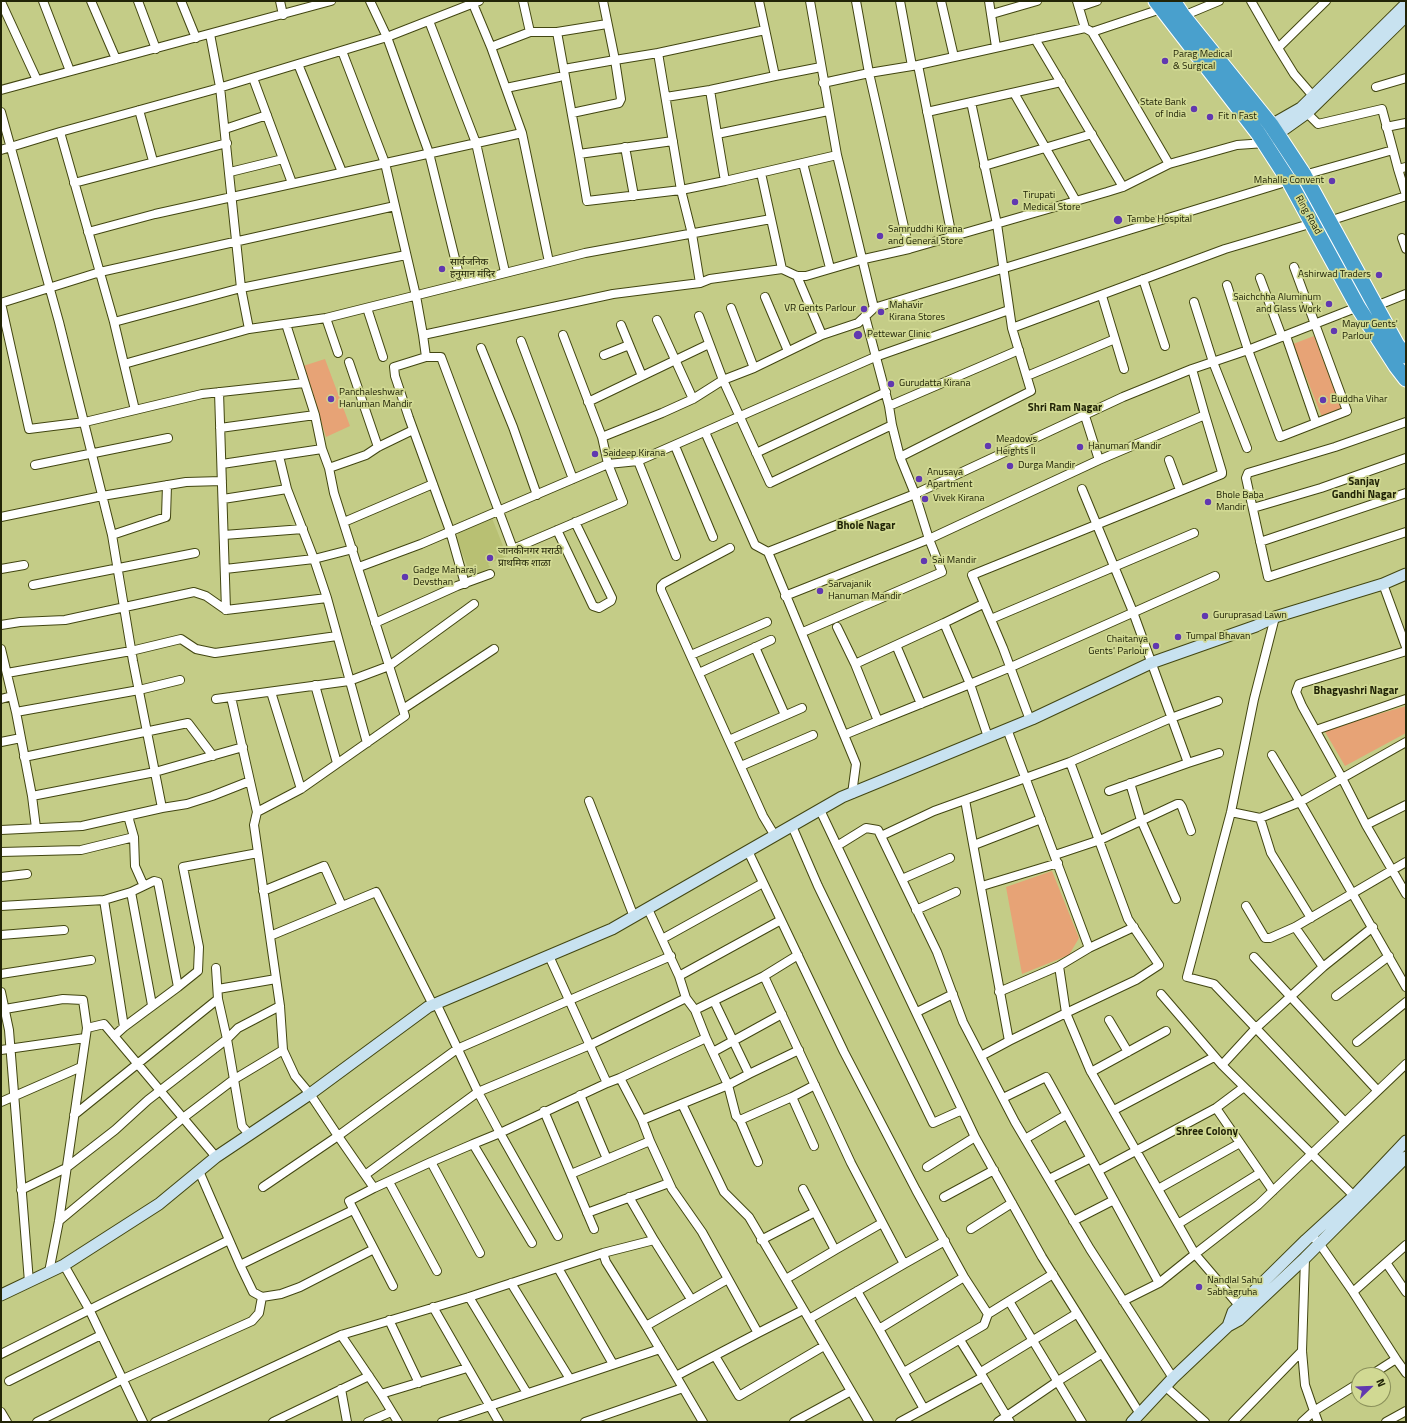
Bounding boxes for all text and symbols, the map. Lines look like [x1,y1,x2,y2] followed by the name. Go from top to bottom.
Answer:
[1173,49,1232,72] place label: Parag Medical & Surgical
[1160,56,1170,66] marker: Parag Medical & Surgical
[1140,97,1186,120] place label: State Bank of India
[1189,104,1199,114] marker: State Bank of India
[1218,111,1257,123] place label: Fit n Fast
[1205,112,1215,122] marker: Fit n Fast
[1254,175,1324,187] place label: Mahalle Convent
[1327,176,1337,186] marker: Mahalle Convent
[1023,190,1080,214] place label: Tirupati Medical Store
[1292,193,1324,237] street label: Ring Road
[1010,197,1020,207] marker: Tirupati Medical Store
[1112,214,1124,226] marker: Tambe Hospital
[1127,214,1192,226] place label: Tambe Hospital
[888,224,963,248] place label: Samruddhi Kirana and General Store
[875,231,885,241] marker: Samruddhi Kirana and General Store
[450,257,495,280] place label: सार्वजनिक हनुमान मंदिर
[437,264,447,274] marker: सार्वजनिक हनुमान मंदिर
[1298,269,1371,281] place label: Ashirwad Traders
[1374,270,1384,280] marker: Ashirwad Traders
[1233,292,1321,316] place label: Saichchha Aluminum and Glass Work
[1324,299,1334,309] marker: Saichchha Aluminum and Glass Work
[889,300,945,324] place label: Mahavir Kirana Stores
[784,303,856,315] place label: VR Gents Parlour
[859,304,869,314] marker: VR Gents Parlour
[876,307,886,317] marker: Mahavir Kirana Stores
[1342,319,1398,342] place label: Mayur Gents' Parlour
[1329,326,1339,336] marker: Mayur Gents' Parlour
[852,329,864,341] marker: Pettewar Clinic
[867,329,930,341] place label: Pettewar Clinic
[899,378,970,390] place label: Gurudatta Kirana
[886,379,896,389] marker: Gurudatta Kirana
[339,387,412,410] place label: Panchaleshwar Hanuman Mandir
[326,394,336,404] marker: Panchaleshwar Hanuman Mandir
[1331,394,1387,406] place label: Buddha Vihar
[1318,395,1328,405] marker: Buddha Vihar
[1028,401,1102,415] district label: Shri Ram Nagar
[996,434,1037,458] place label: Meadows Heights II
[983,441,993,451] marker: Meadows Heights II
[1088,441,1161,453] place label: Hanuman Mandir
[1075,442,1085,452] marker: Hanuman Mandir
[603,448,665,460] place label: Saideep Kirana
[590,449,600,459] marker: Saideep Kirana
[1018,460,1075,472] place label: Durga Mandir
[1005,461,1015,471] marker: Durga Mandir
[927,467,972,490] place label: Anusaya Apartment
[914,474,924,484] marker: Anusaya Apartment
[1332,475,1396,501] district label: Sanjay Gandhi Nagar
[1216,490,1264,514] place label: Bhole Baba Mandir
[933,493,984,505] place label: Vivek Kirana
[920,494,930,504] marker: Vivek Kirana
[1203,497,1213,507] marker: Bhole Baba Mandir
[837,519,895,533] district label: Bhole Nagar
[498,546,562,570] place label: जानकीनगर मराठी प्राथमिक शाळा
[485,553,495,563] marker: जानकीनगर मराठी प्राथमिक शाळा
[932,555,977,567] place label: Sai Mandir
[919,556,929,566] marker: Sai Mandir
[413,565,476,588] place label: Gadge Maharaj Devsthan
[400,572,410,582] marker: Gadge Maharaj Devsthan
[828,579,901,602] place label: Sarvajanik Hanuman Mandir
[815,586,825,596] marker: Sarvajanik Hanuman Mandir
[1213,610,1287,622] place label: Guruprasad Lawn
[1200,611,1210,621] marker: Guruprasad Lawn
[1186,631,1250,643] place label: Tumpal Bhavan
[1173,632,1183,642] marker: Tumpal Bhavan
[1088,634,1148,658] place label: Chaitanya Gents' Parlour
[1151,641,1161,651] marker: Chaitanya Gents' Parlour
[1314,684,1398,698] district label: Bhagyashri Nagar
[1176,1125,1238,1139] district label: Shree Colony
[1207,1275,1262,1298] place label: Nandlal Sahu Sabhagruha
[1194,1282,1204,1292] marker: Nandlal Sahu Sabhagruha
[1351,1367,1391,1407] north arrow
[1372,1376,1390,1389] text: N

